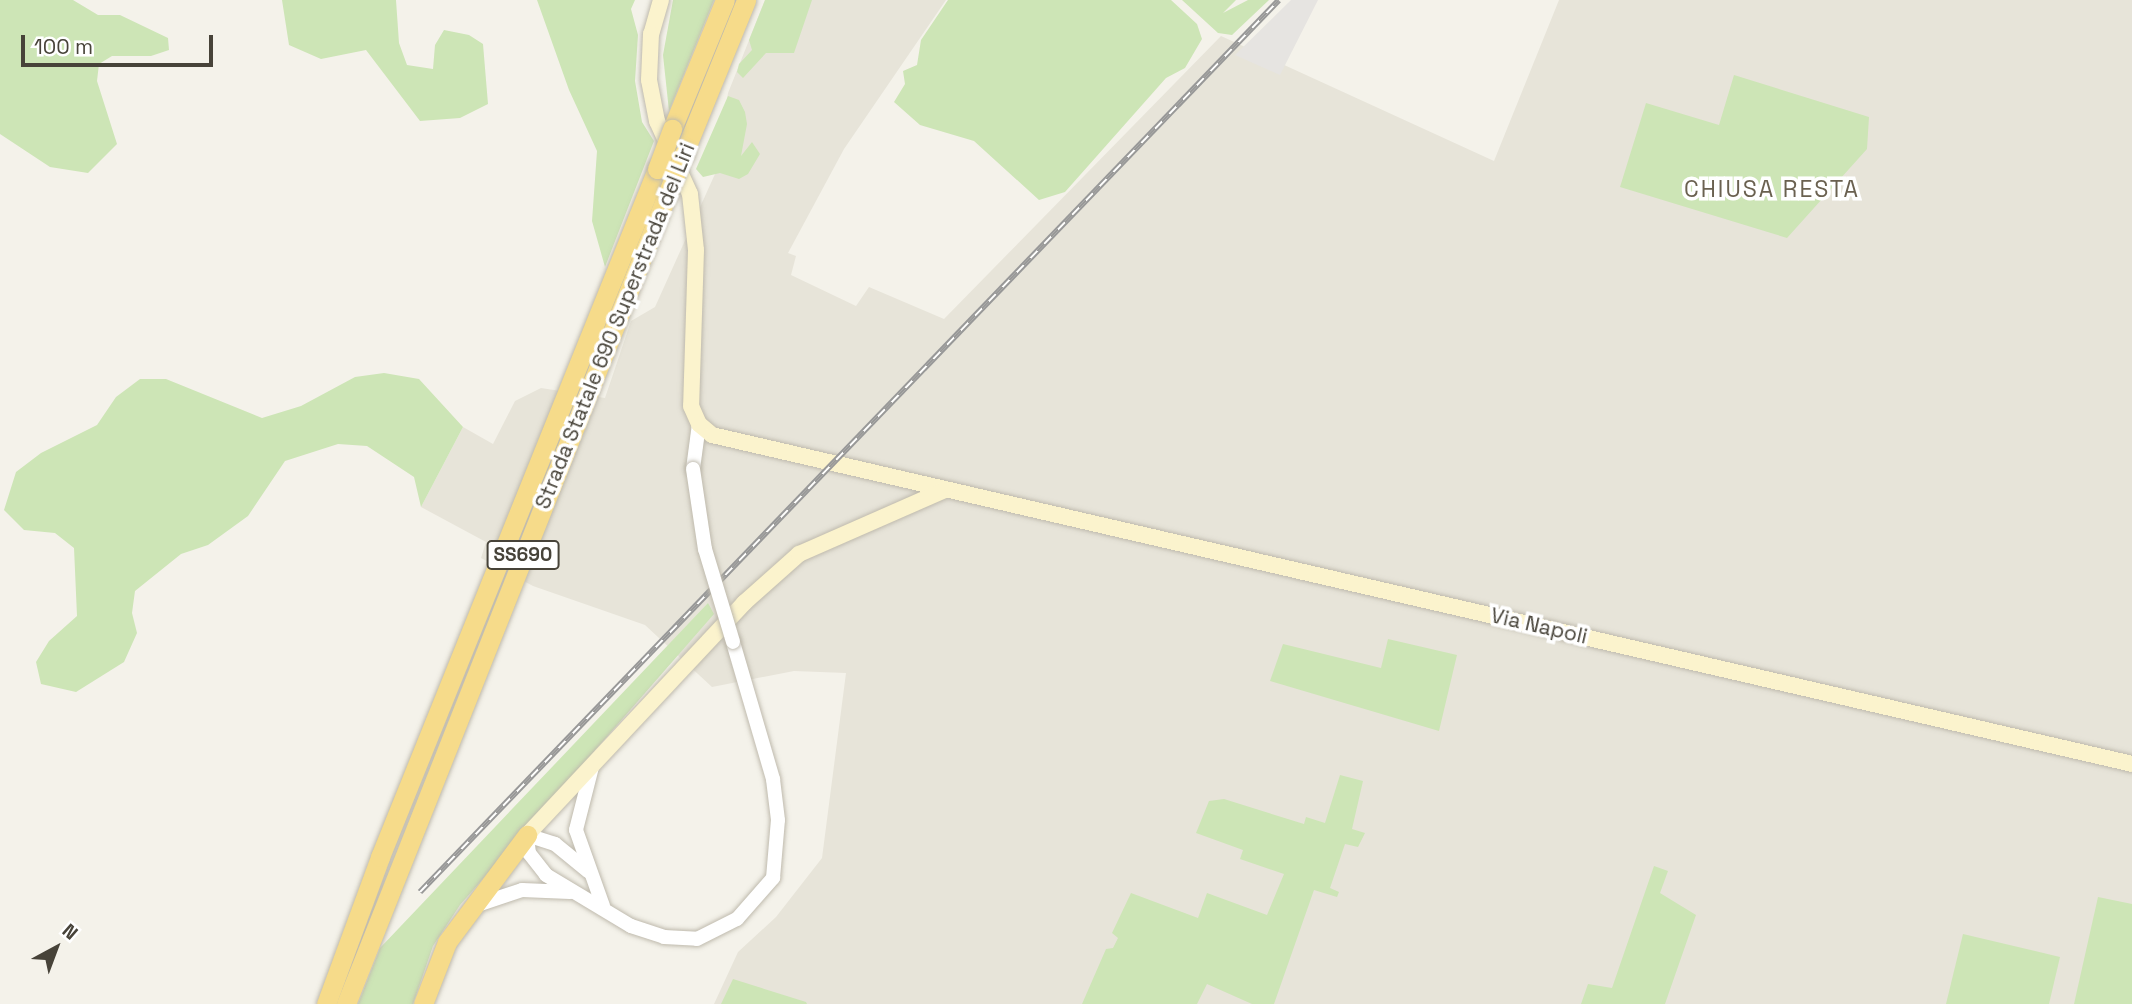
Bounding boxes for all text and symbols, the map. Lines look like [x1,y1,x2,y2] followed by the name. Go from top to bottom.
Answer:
[24,21,217,65] scale bar
[34,33,93,60] text: 100 m
[530,139,700,513] street label: Strada Statale 690 Superstrada del Liri
[1685,175,1859,203] district label: CHIUSA RESTA
[486,540,560,570] road number: SS690
[1488,603,1590,649] street label: Via Napoli
[21,913,91,983] north arrow
[57,918,83,945] text: N

